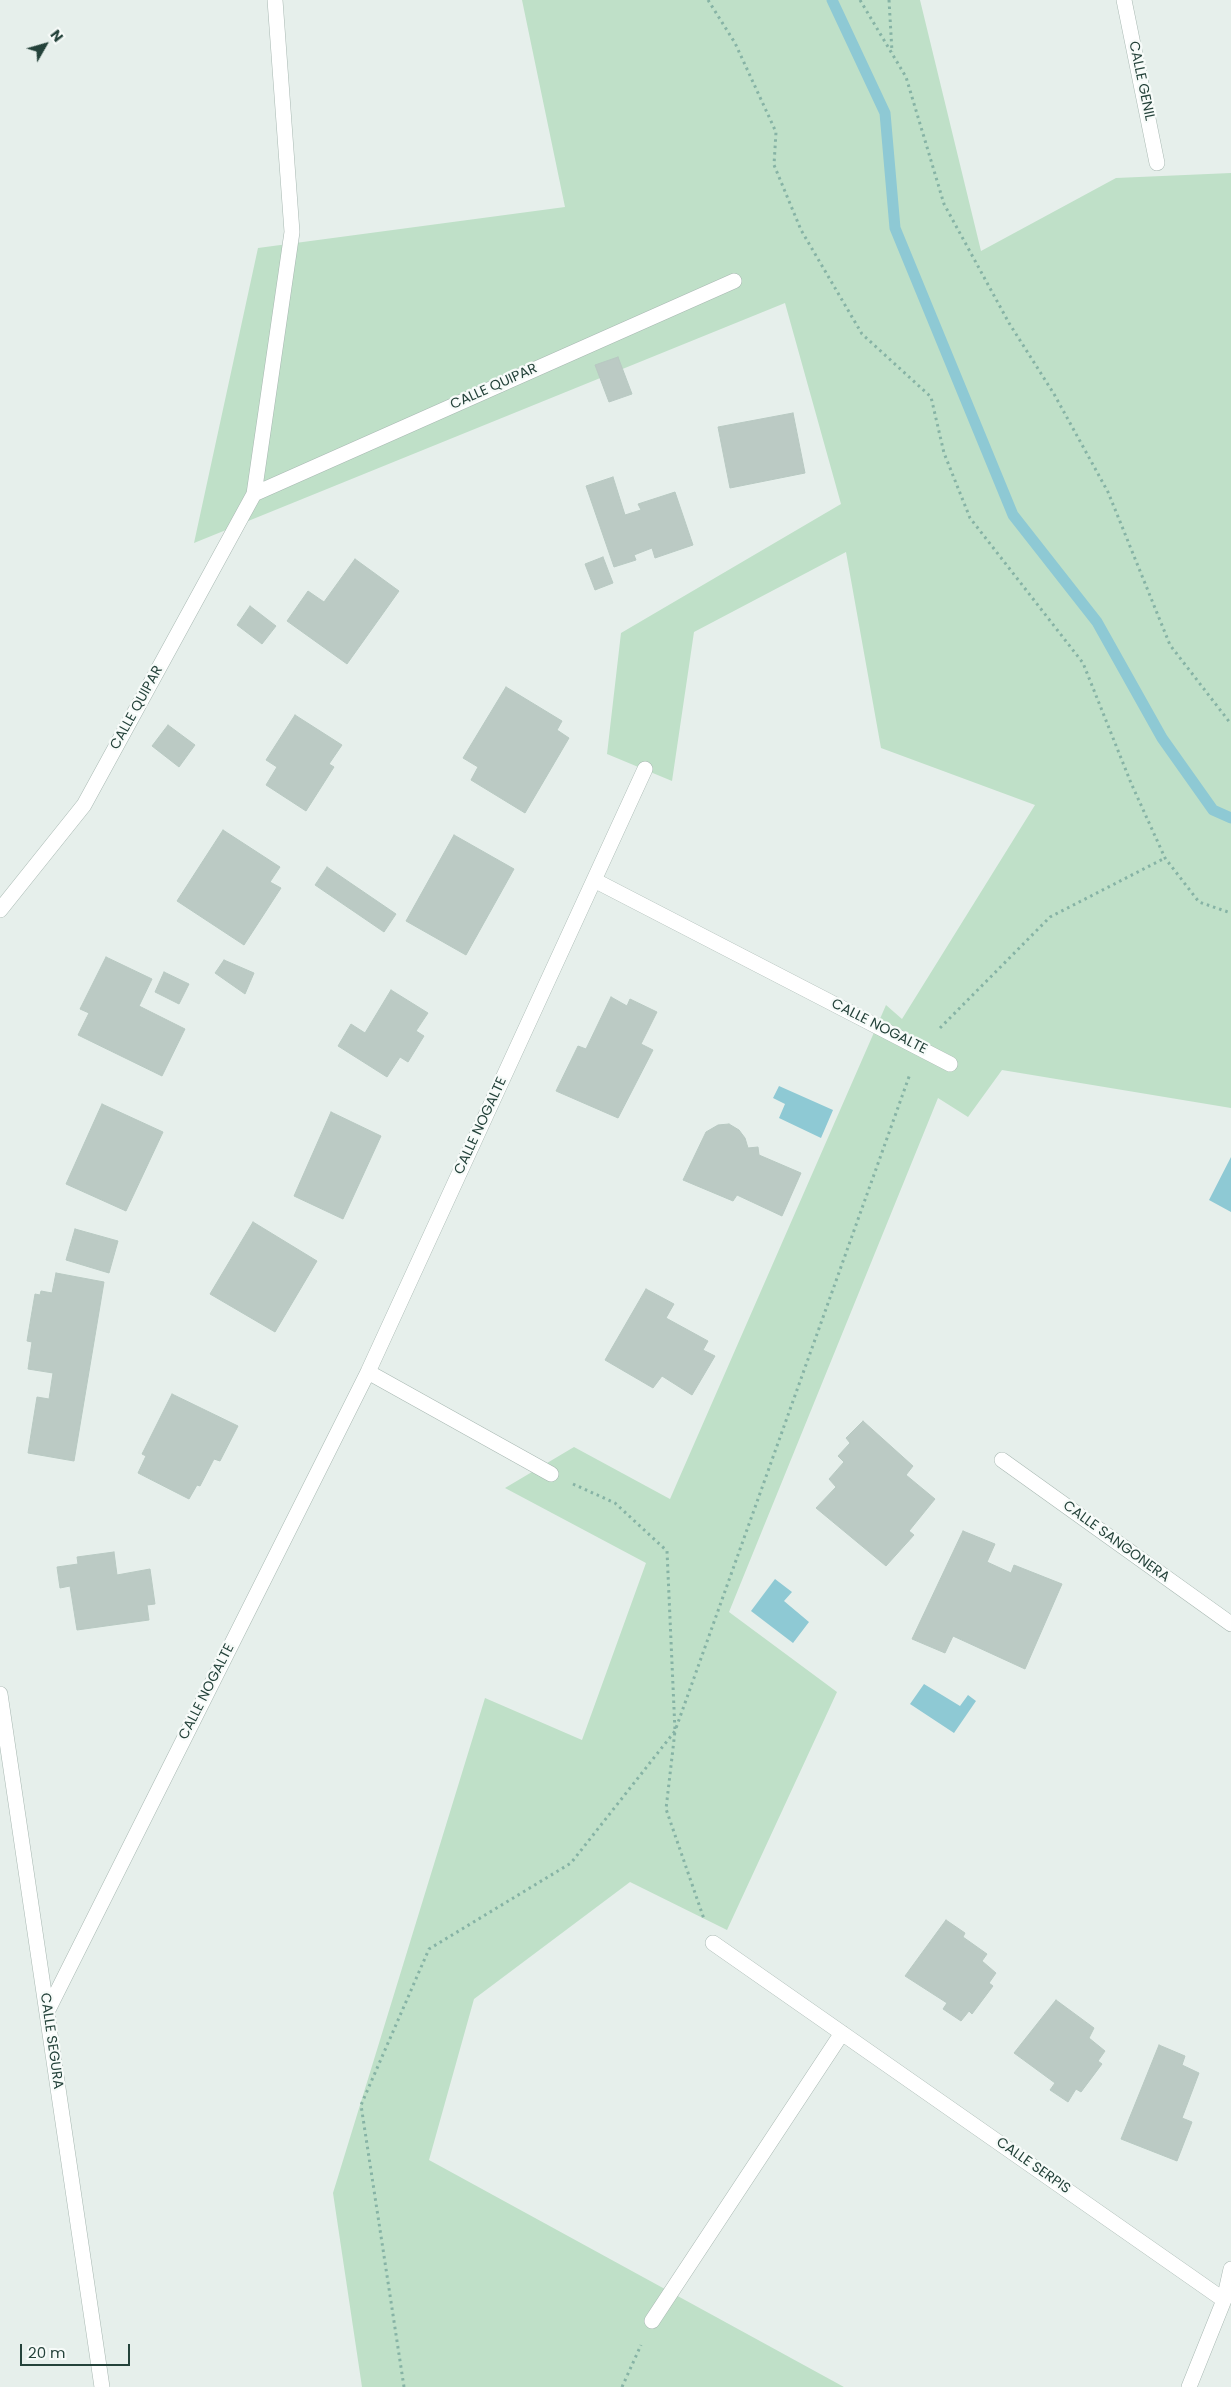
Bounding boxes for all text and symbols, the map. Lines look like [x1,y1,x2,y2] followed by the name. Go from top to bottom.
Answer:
[20,20,70,70] north arrow
[46,25,68,46] text: N
[1124,40,1158,122] street label: CALLE GENIL
[448,360,540,414] street label: CALLE QUIPAR
[107,663,167,753] street label: CALLE QUIPAR
[828,996,930,1058] street label: CALLE NOGALTE
[451,1075,511,1177] street label: CALLE NOGALTE
[1059,1498,1173,1586] street label: CALLE SANGONERA
[176,1641,238,1743] street label: CALLE NOGALTE
[36,1992,66,2090] street label: CALLE SEGURA
[993,2134,1073,2198] street label: CALLE SERPIS
[22,2334,132,2366] scale bar
[28,2342,66,2363] text: 20 m

